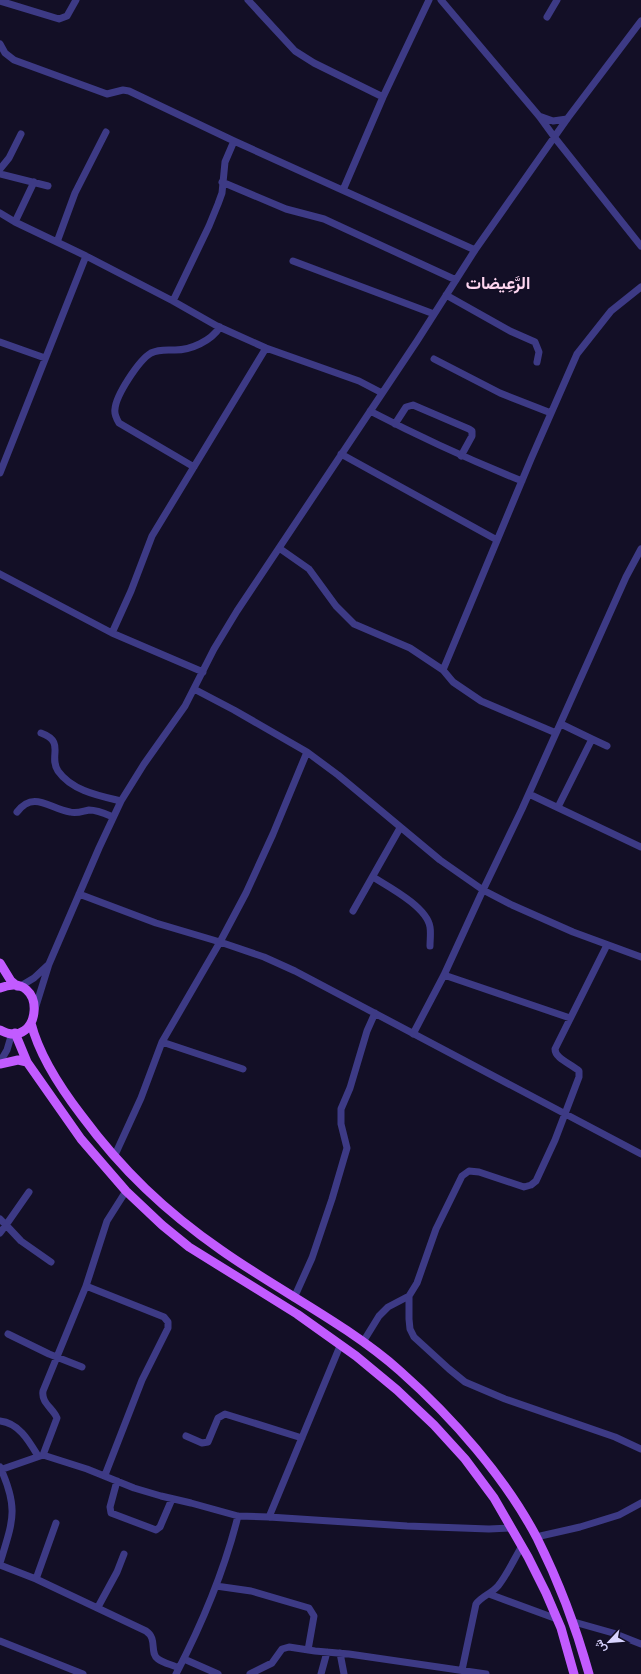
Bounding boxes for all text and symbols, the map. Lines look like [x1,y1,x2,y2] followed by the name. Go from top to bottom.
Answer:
[466,271,530,294] district label: الرَّعِيضات
[589,1622,629,1662] north arrow
[590,1637,609,1656] text: ش

